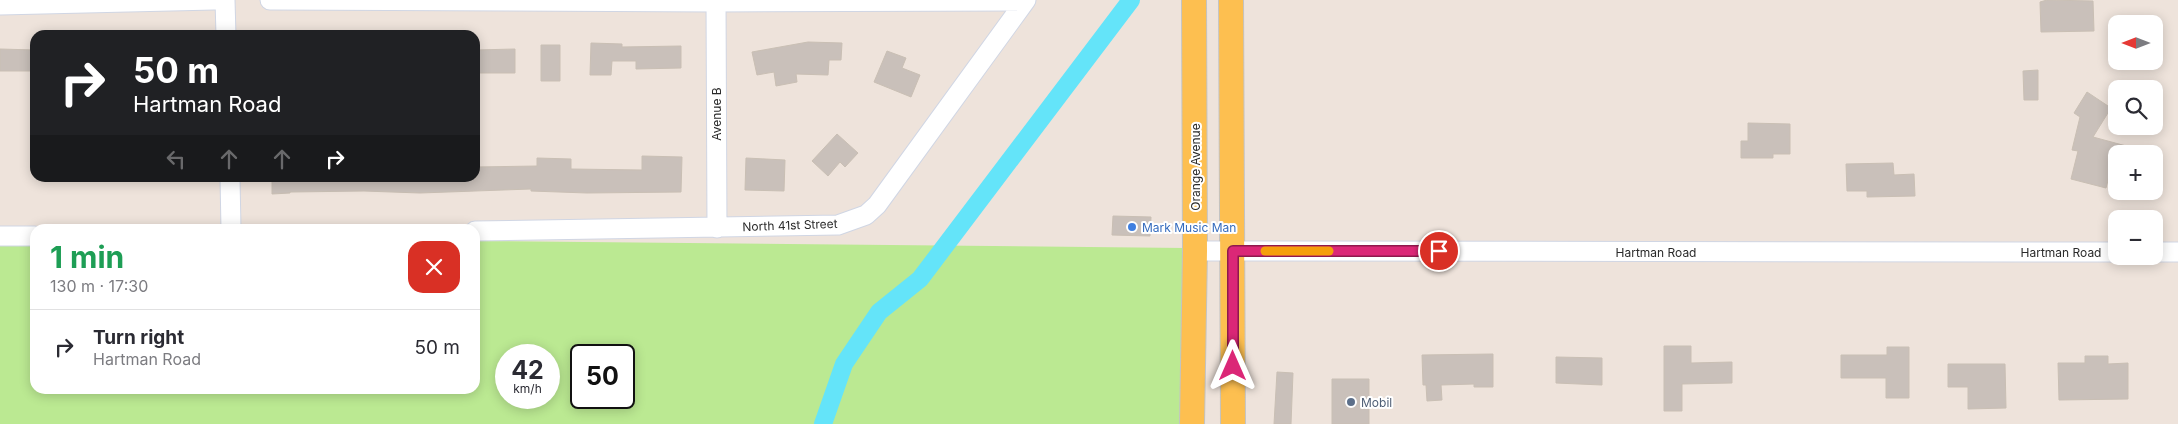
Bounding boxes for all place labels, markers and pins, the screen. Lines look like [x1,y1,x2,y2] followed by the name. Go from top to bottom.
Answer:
[1142,220,1236,235] place label: Mark Music Man
[1126,221,1138,233] marker: Mark Music Man
[1418,230,1460,272] pin
[1361,395,1392,410] place label: Mobil
[1345,396,1357,408] marker: Mobil

